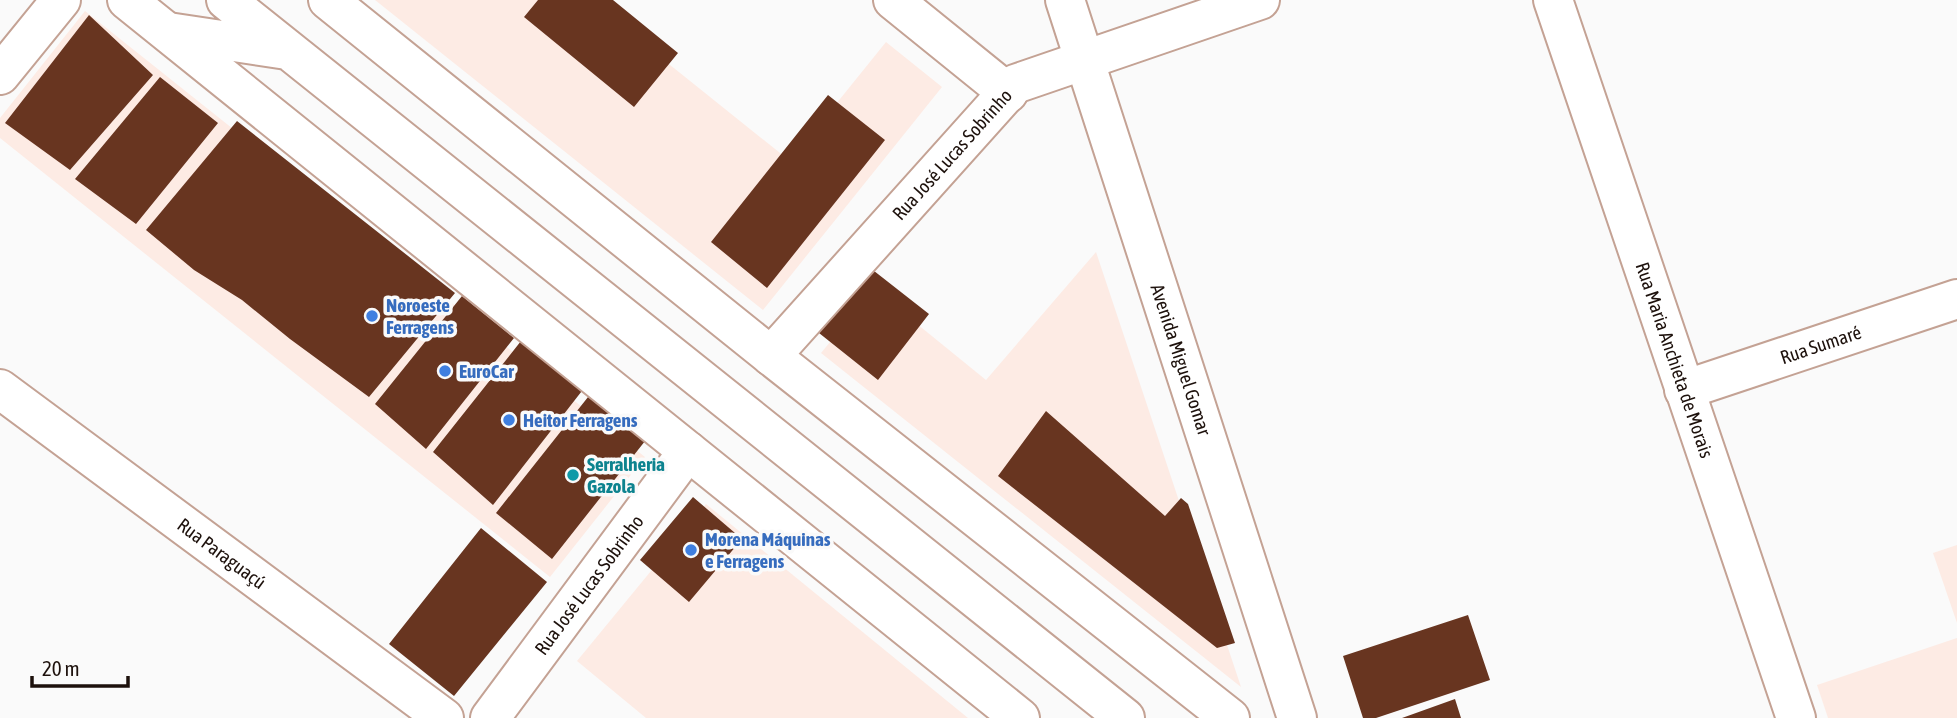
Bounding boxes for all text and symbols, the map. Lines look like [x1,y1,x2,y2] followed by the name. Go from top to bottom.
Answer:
[888,84,1016,224] street label: Rua José Lucas Sobrinho
[1632,259,1718,461] street label: Rua Maria Anchieta de Morais
[1147,281,1216,438] street label: Avenida Miguel Gomar
[386,294,454,338] place label: Noroeste Ferragens
[364,308,380,324] marker: Noroeste Ferragens
[1777,321,1864,368] street label: Rua Sumaré
[459,360,514,382] place label: EuroCar
[437,363,453,379] marker: EuroCar
[523,409,638,431] place label: Heitor Ferragens
[501,412,517,428] marker: Heitor Ferragens
[587,453,665,497] place label: Serralheria Gazola
[565,467,581,483] marker: Serralheria Gazola
[530,511,648,659] street label: Rua José Lucas Sobrinho
[173,513,270,593] street label: Rua Paraguaçú
[705,528,831,572] place label: Morena Máquinas e Ferragens
[683,542,699,558] marker: Morena Máquinas e Ferragens
[32,644,128,688] scale bar
[42,656,80,680] text: 20 m

